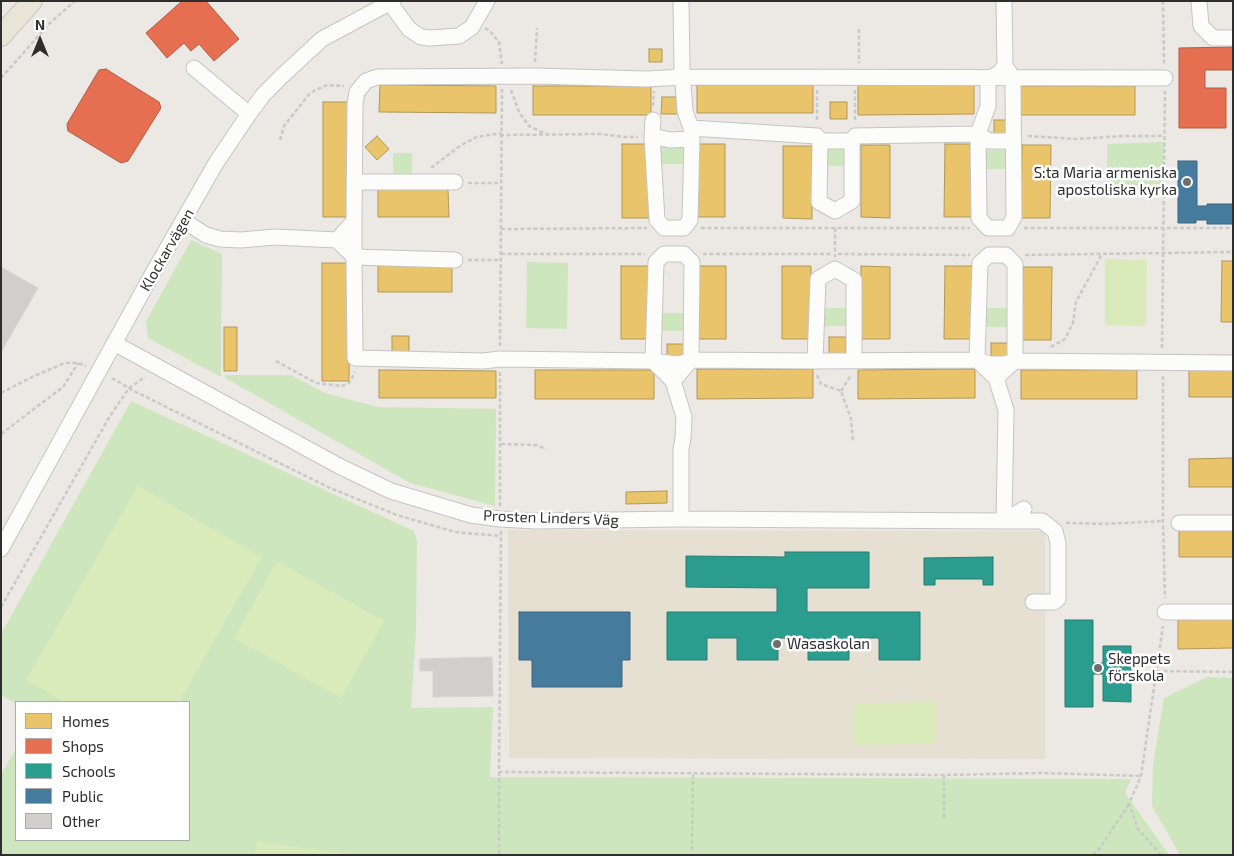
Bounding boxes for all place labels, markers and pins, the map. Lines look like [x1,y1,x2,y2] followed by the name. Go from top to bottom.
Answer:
[1034,164,1177,199] place label: S:ta Maria armeniska apostoliska kyrka
[1181,176,1193,188] marker: S:ta Maria armeniska apostoliska kyrka
[787,635,870,653] place label: Wasaskolan
[771,638,783,650] marker: Wasaskolan
[1108,650,1171,685] place label: Skeppets förskola
[1092,662,1104,674] marker: Skeppets förskola

